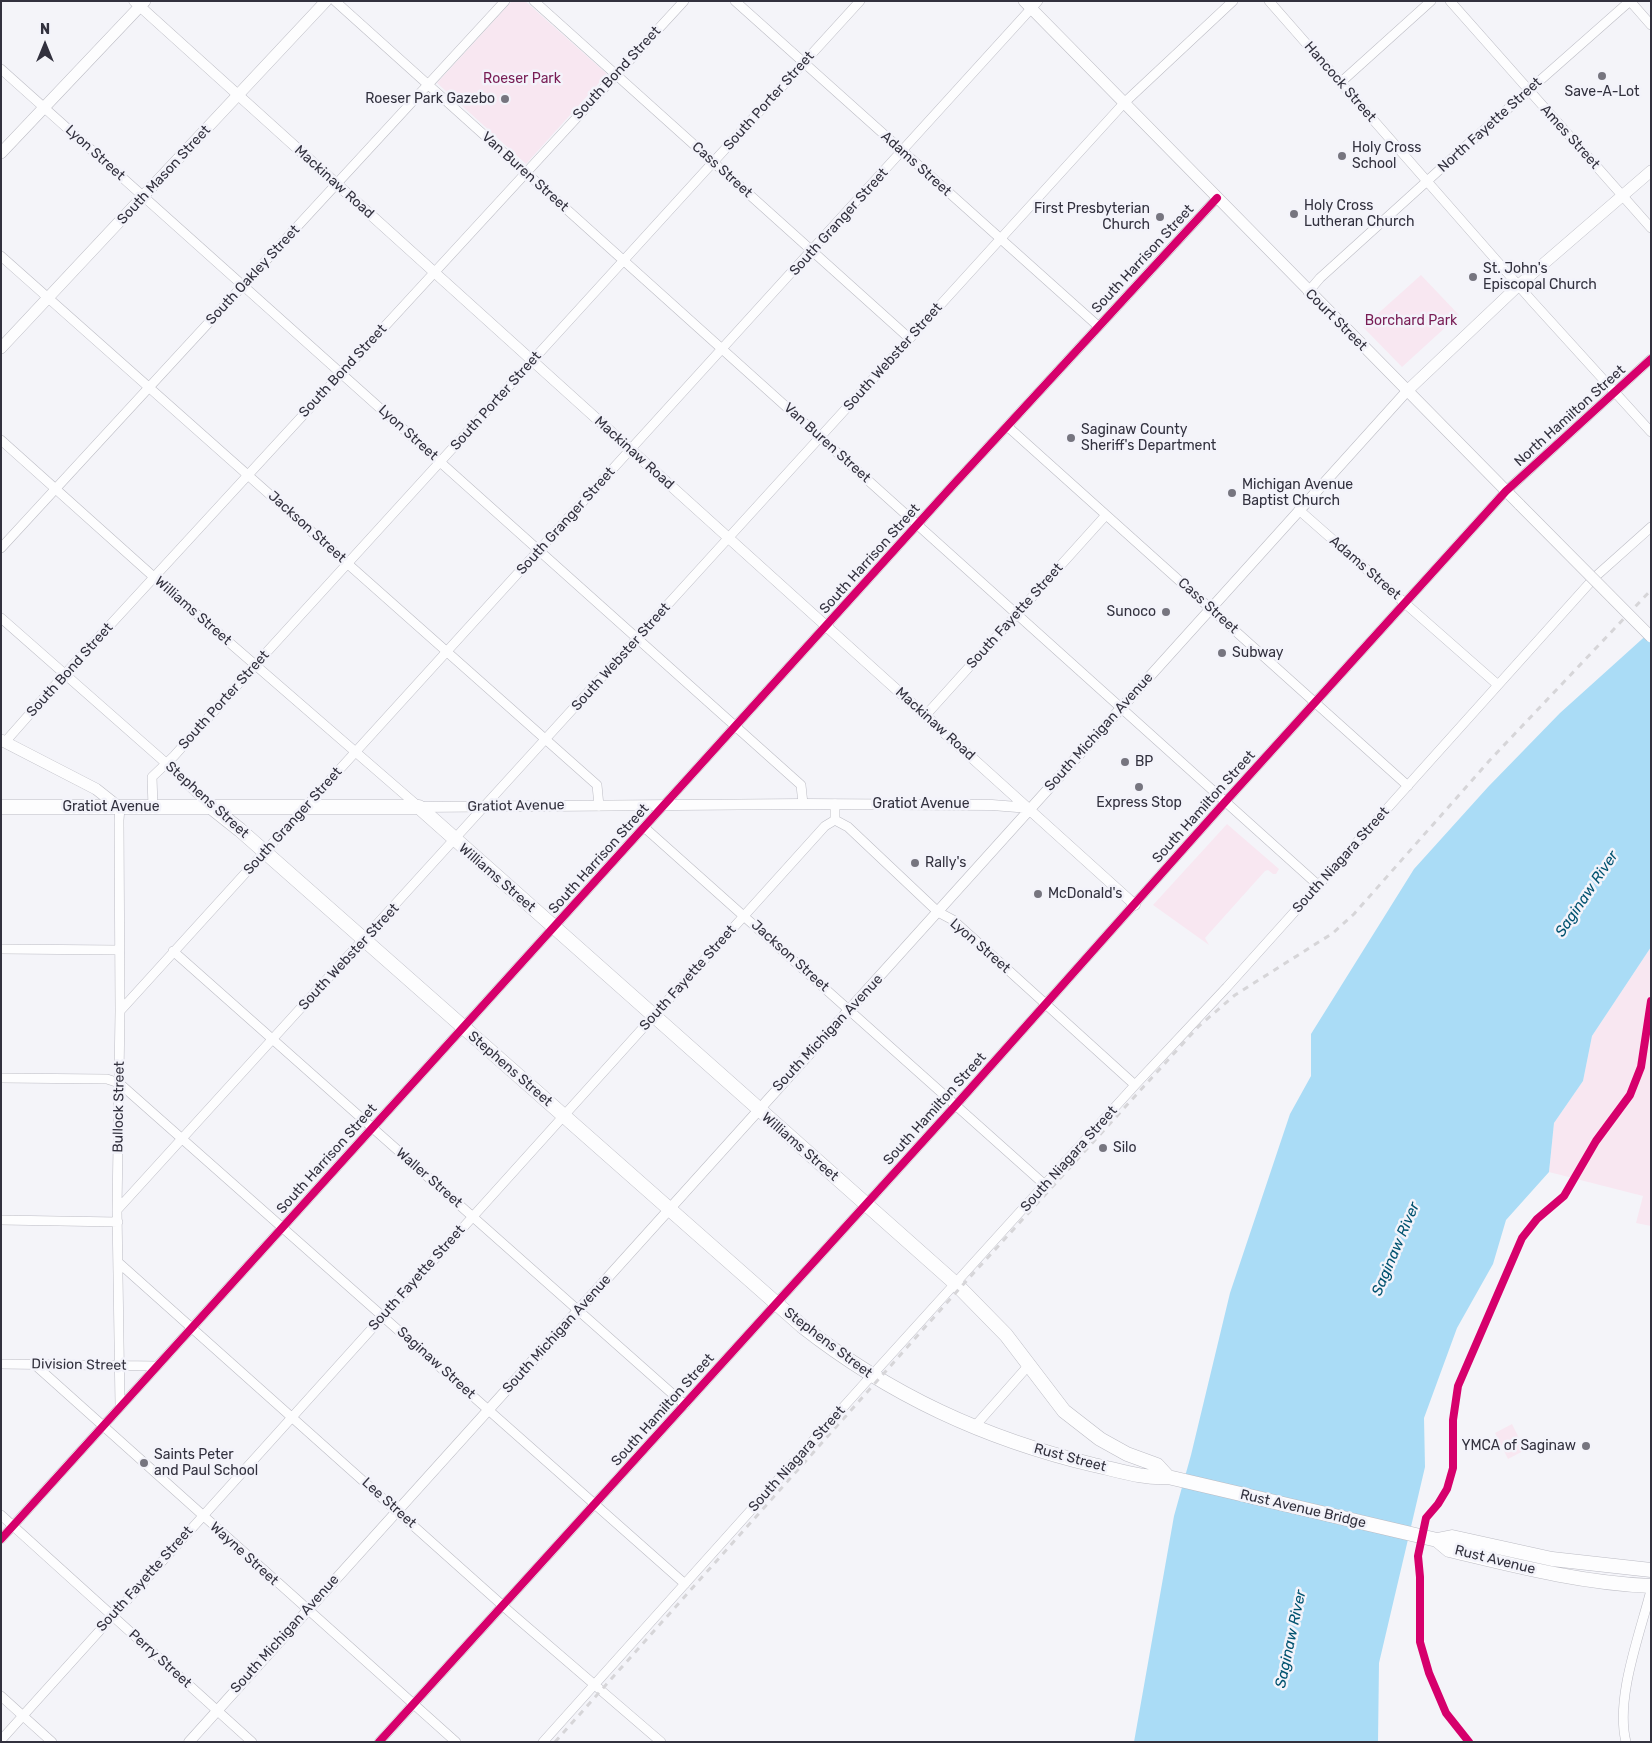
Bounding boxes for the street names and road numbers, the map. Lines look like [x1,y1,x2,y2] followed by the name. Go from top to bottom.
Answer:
[570,23,664,123] street label: South Bond Street
[1301,38,1379,126] street label: Hancock Street
[720,48,818,154] street label: South Porter Street
[1435,74,1545,176] street label: North Fayette Street
[1537,101,1603,173] street label: Ames Street
[62,122,128,184] street label: Lyon Street
[114,122,214,228] street label: South Mason Street
[877,128,955,200] street label: Adams Street
[478,129,572,215] street label: Van Buren Street
[688,139,756,201] street label: Cass Street
[291,142,377,222] street label: Mackinaw Road
[786,165,892,279] street label: South Granger Street
[1088,201,1198,317] street label: South Harrison Street
[203,222,303,328] street label: South Oakley Street
[1302,286,1370,354] street label: Court Street
[840,300,946,414] street label: South Webster Street
[296,321,390,421] street label: South Bond Street
[447,348,545,454] street label: South Porter Street
[1511,362,1629,470] street label: North Hamilton Street
[780,400,874,486] street label: Van Buren Street
[375,402,441,464] street label: Lyon Street
[591,413,677,493] street label: Mackinaw Road
[513,464,619,578] street label: South Granger Street
[265,488,349,566] street label: Jackson Street
[816,501,924,617] street label: South Harrison Street
[1326,533,1404,603] street label: Adams Street
[963,560,1067,672] street label: South Fayette Street
[151,573,235,649] street label: Williams Street
[1174,575,1242,637] street label: Cass Street
[568,600,674,714] street label: South Webster Street
[23,620,117,720] street label: South Bond Street
[175,647,273,753] street label: South Porter Street
[1041,669,1157,795] street label: South Michigan Avenue
[892,684,978,764] street label: Mackinaw Road
[1149,747,1259,867] street label: South Hamilton Street
[162,758,252,842] street label: Stephens Street
[240,764,346,878] street label: South Granger Street
[872,796,970,812] street label: Gratiot Avenue
[467,797,565,815] street label: Gratiot Avenue
[62,799,160,815] street label: Gratiot Avenue
[545,801,653,917] street label: South Harrison Street
[1289,804,1393,916] street label: South Niagara Street
[455,840,539,916] street label: Williams Street
[295,900,403,1014] street label: South Webster Street
[946,915,1014,977] street label: Lyon Street
[748,917,832,995] street label: Jackson Street
[636,922,740,1034] street label: South Fayette Street
[769,971,887,1095] street label: South Michigan Avenue
[464,1028,556,1110] street label: Stephens Street
[880,1049,990,1169] street label: South Hamilton Street
[110,1061,128,1153] street label: Bullock Street
[273,1101,381,1217] street label: South Harrison Street
[1017,1103,1121,1215] street label: South Niagara Street
[758,1109,842,1185] street label: Williams Street
[392,1145,466,1211] street label: Waller Street
[365,1222,469,1334] street label: South Fayette Street
[499,1271,615,1397] street label: South Michigan Avenue
[781,1304,875,1382] street label: Stephens Street
[393,1323,479,1403] street label: Saginaw Street
[608,1350,718,1470] street label: South Hamilton Street
[31,1356,127,1374] street label: Division Street
[745,1403,849,1515] street label: South Niagara Street
[1032,1440,1108,1476] street label: Rust Street
[358,1474,420,1532] street label: Lee Street
[1238,1486,1368,1532] street label: Rust Avenue Bridge
[206,1519,282,1589] street label: Wayne Street
[93,1523,197,1635] street label: South Fayette Street
[1453,1542,1537,1578] street label: Rust Avenue
[227,1571,343,1697] street label: South Michigan Avenue
[125,1626,195,1692] street label: Perry Street

